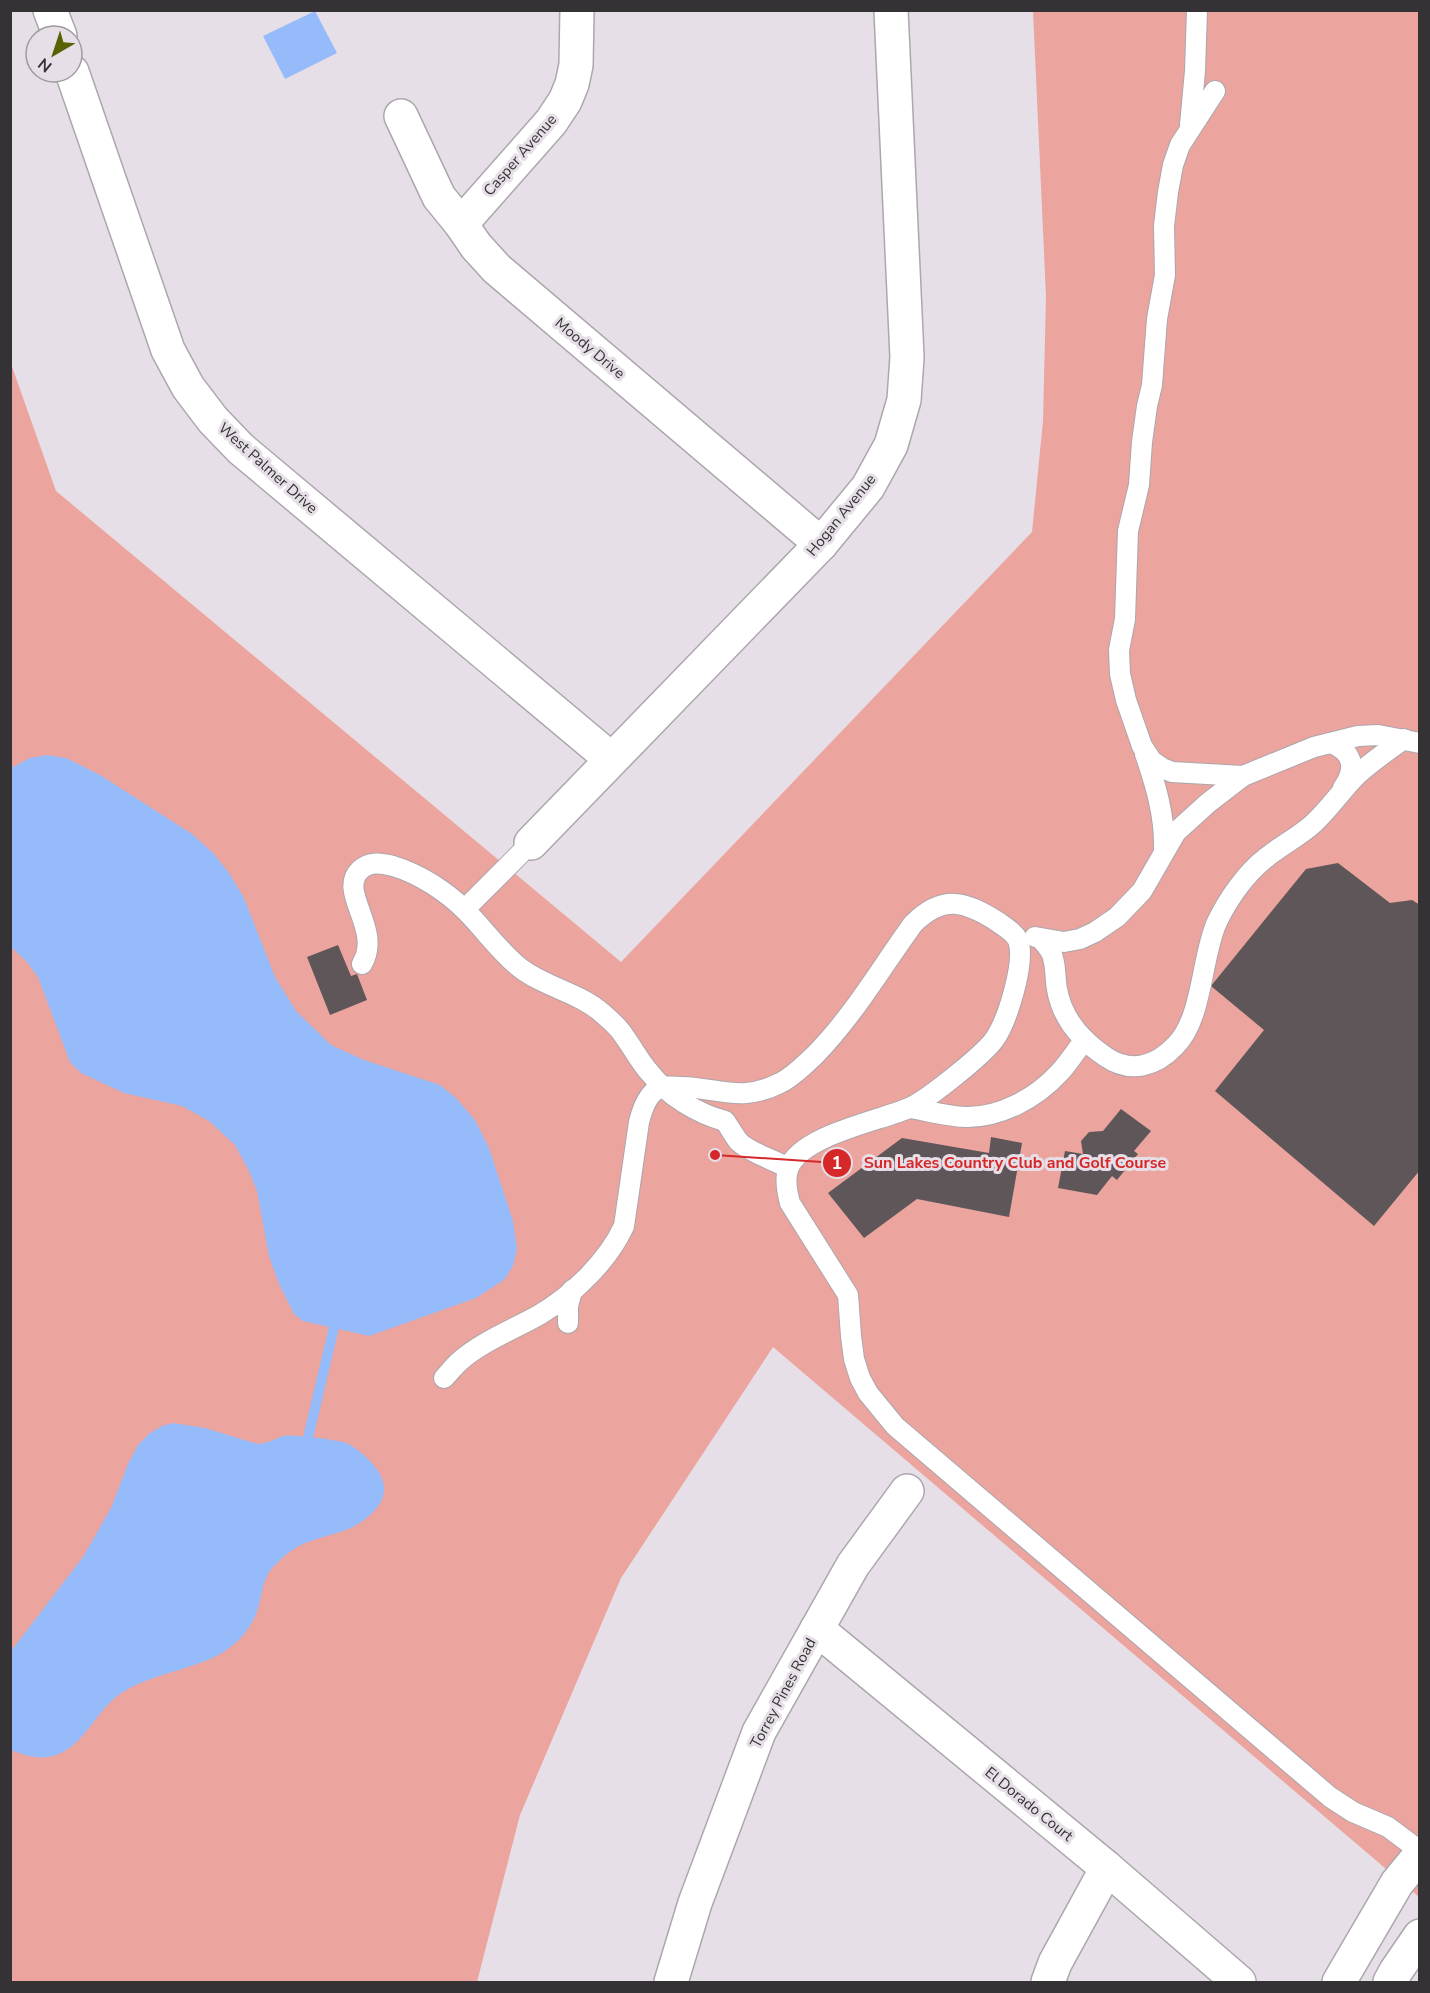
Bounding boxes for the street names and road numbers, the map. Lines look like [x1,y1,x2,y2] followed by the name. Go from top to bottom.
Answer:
[479,110,561,200] street label: Casper Avenue
[551,313,629,383] street label: Moody Drive
[214,418,322,518] street label: West Palmer Drive
[802,470,880,560] street label: Hogan Avenue
[746,1635,820,1751] street label: Torrey Pines Road
[981,1762,1078,1846] street label: El Dorado Court

